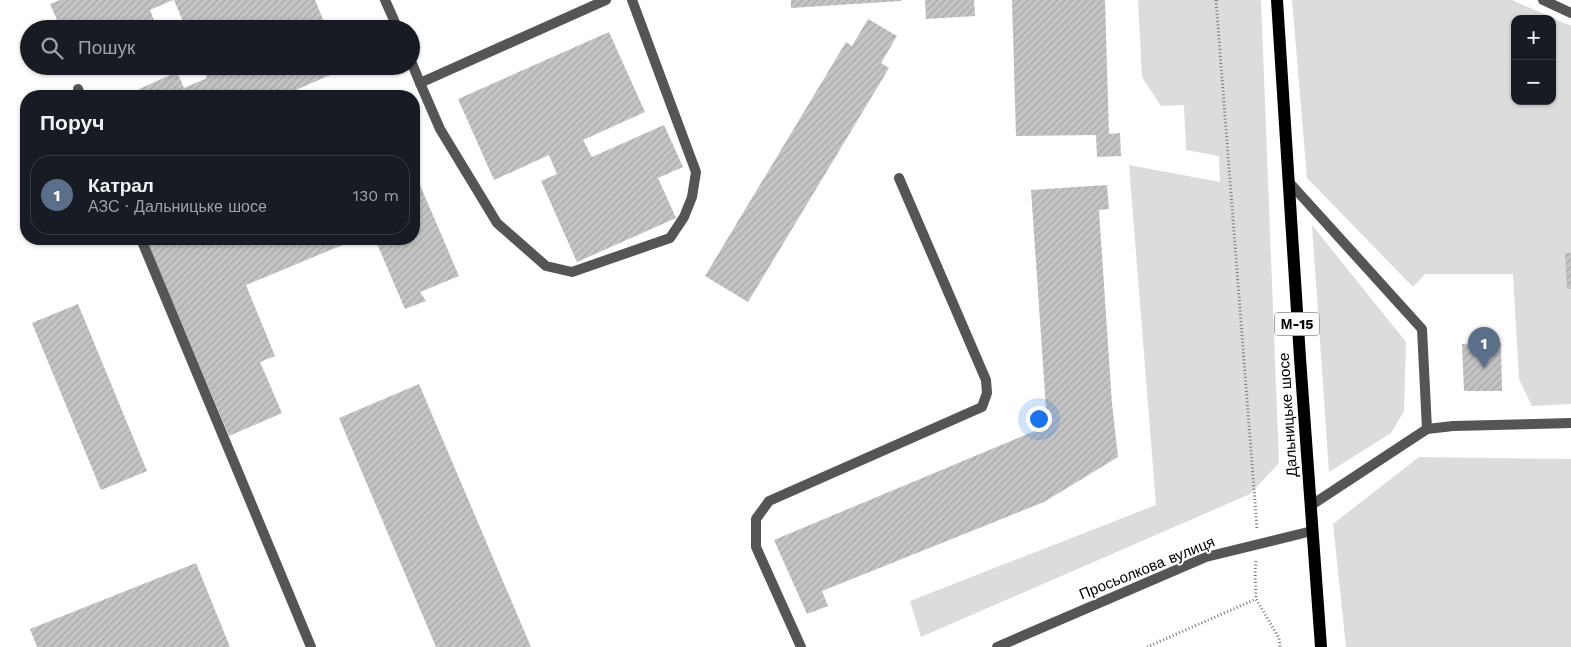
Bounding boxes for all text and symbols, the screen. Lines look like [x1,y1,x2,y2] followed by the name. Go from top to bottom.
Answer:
[1511,15,1556,105] map controls
[1511,15,1556,60] button: +
[20,20,420,75] search box
[38,34,66,62] icon: search
[78,36,135,59] text: Пошук
[1511,60,1556,105] button: −
[40,110,104,135] text: Поруч
[88,174,154,197] text: Катрал
[54,186,60,205] text: 1
[353,186,399,205] text: 130 m
[88,197,267,216] text: АЗС · Дальницьке шосе
[1274,312,1320,336] road number: М-15
[1468,327,1500,368] pin: 1
[1275,352,1301,478] street label: Дальницьке шосе
[1026,406,1052,432] your location
[1077,533,1217,603] street label: Просьолкова вулиця

